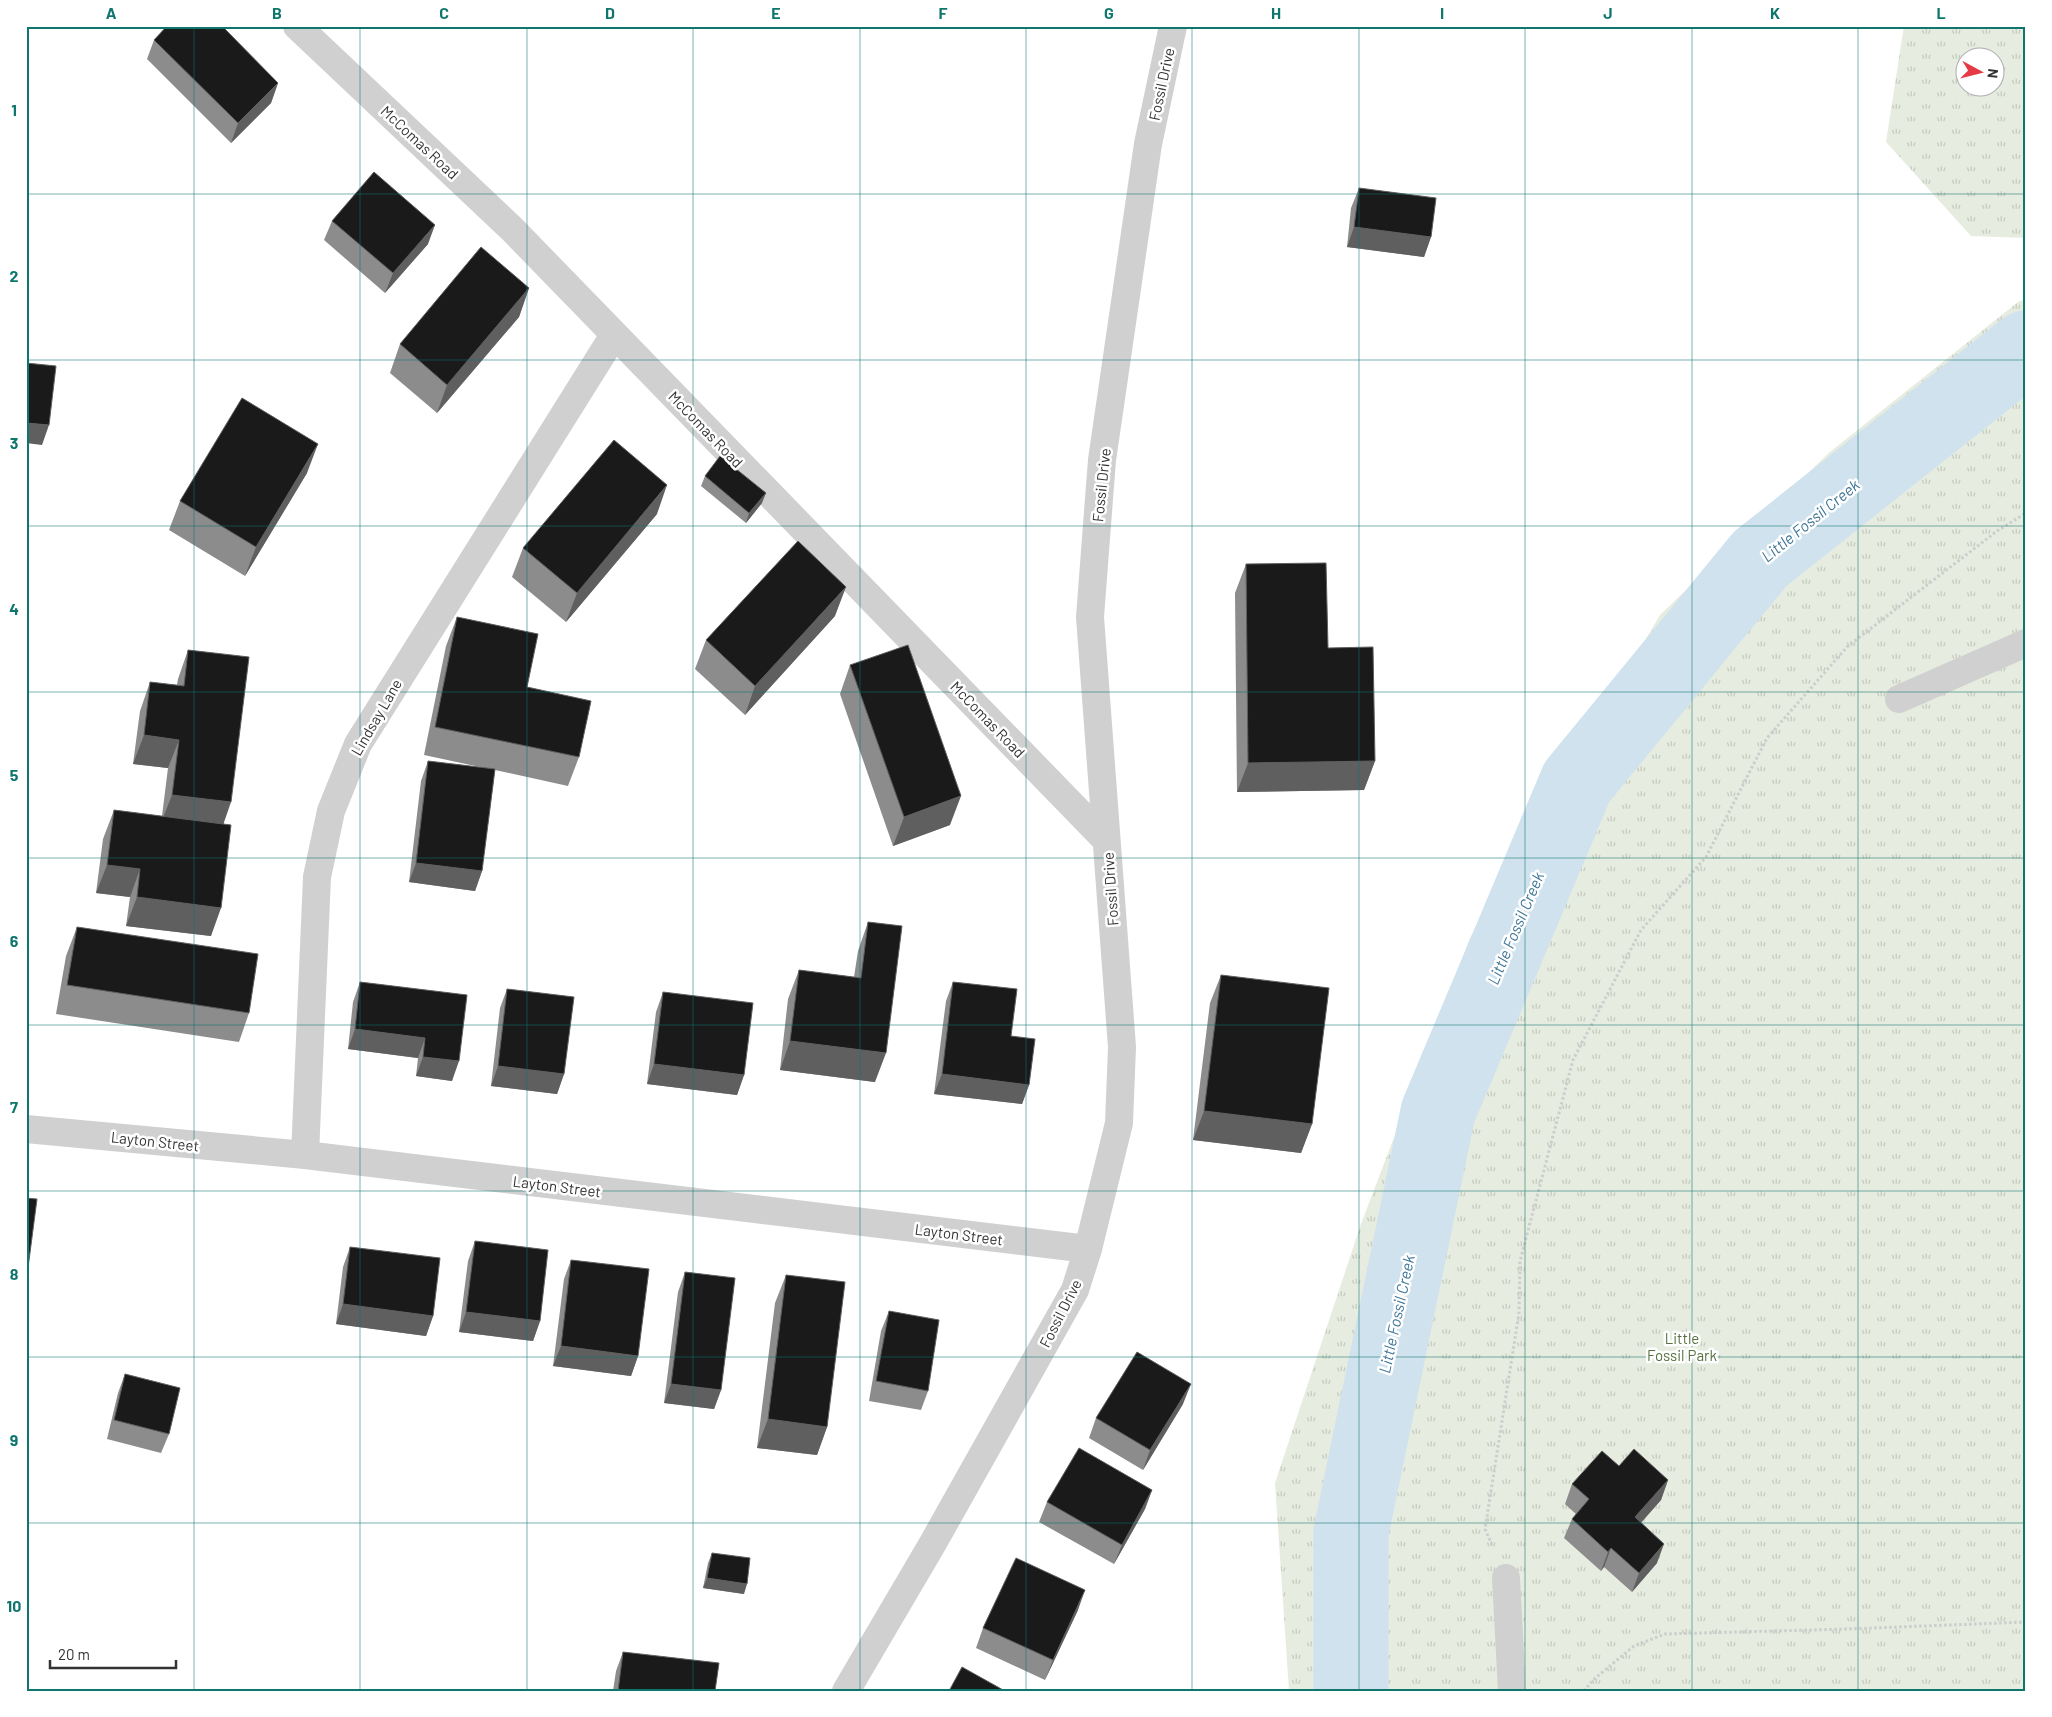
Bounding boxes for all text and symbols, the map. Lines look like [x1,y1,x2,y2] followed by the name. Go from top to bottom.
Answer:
[106,3,117,22] text: A
[272,3,282,22] text: B
[439,3,449,22] text: C
[605,3,615,22] text: D
[771,3,781,22] text: E
[939,3,948,22] text: F
[1104,3,1114,22] text: G
[1271,3,1281,22] text: H
[1440,3,1444,22] text: I
[1603,3,1613,22] text: J
[1770,3,1780,22] text: K
[1936,3,1946,22] text: L
[1145,46,1177,122] street label: Fossil Drive
[1954,48,2004,98] north arrow
[1984,68,2002,79] text: N
[11,100,17,119] text: 1
[378,102,462,182] street label: McComas Road
[10,266,19,285] text: 2
[665,387,747,471] street label: McComas Road
[10,433,18,452] text: 3
[1088,447,1114,523] street label: Fossil Drive
[1757,475,1863,565] water label: Little Fossil Creek
[9,599,19,618] text: 4
[347,676,405,758] street label: Lindsay Lane
[947,677,1029,761] street label: McComas Road
[10,765,19,784] text: 5
[1098,851,1122,927] street label: Fossil Drive
[1483,869,1547,987] water label: Little Fossil Creek
[10,931,19,950] text: 6
[10,1097,18,1116] text: 7
[110,1127,200,1155] street label: Layton Street
[512,1172,602,1200] street label: Layton Street
[914,1220,1004,1248] street label: Layton Street
[1374,1253,1418,1375] water label: Little Fossil Creek
[10,1264,19,1283] text: 8
[1035,1276,1085,1350] street label: Fossil Drive
[1647,1329,1718,1364] park label: Little Fossil Park
[10,1430,18,1449] text: 9
[7,1596,21,1615] text: 10
[50,1637,176,1669] scale bar
[58,1645,90,1663] text: 20 m

